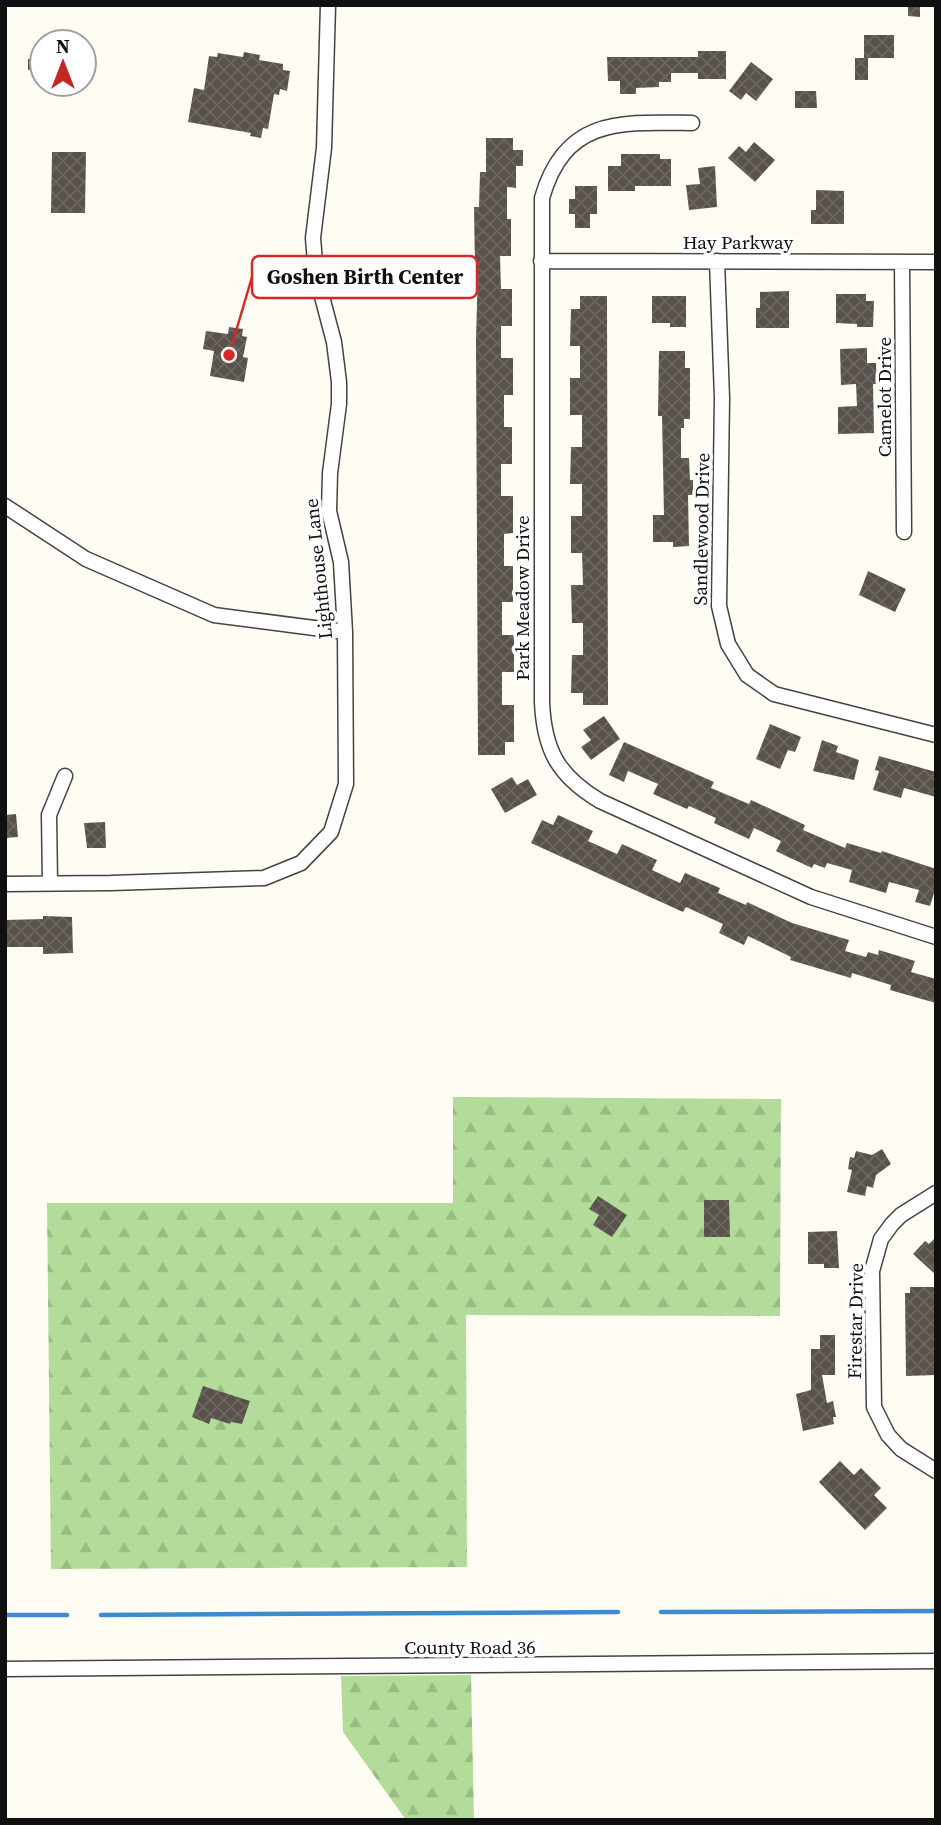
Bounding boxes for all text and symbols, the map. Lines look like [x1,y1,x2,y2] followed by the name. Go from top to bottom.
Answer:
[28,28,98,98] north arrow
[56,33,70,59] text: N
[683,229,794,255] street label: Hay Parkway
[252,256,477,298] callout: Goshen Birth Center
[267,262,464,291] text: Goshen Birth Center
[871,337,897,457] street label: Camelot Drive
[687,452,715,606] street label: Sandlewood Drive
[298,497,338,641] street label: Lighthouse Lane
[509,515,535,681] street label: Park Meadow Drive
[841,1263,869,1379] street label: Firestar Drive
[404,1634,536,1660] street label: County Road 36

